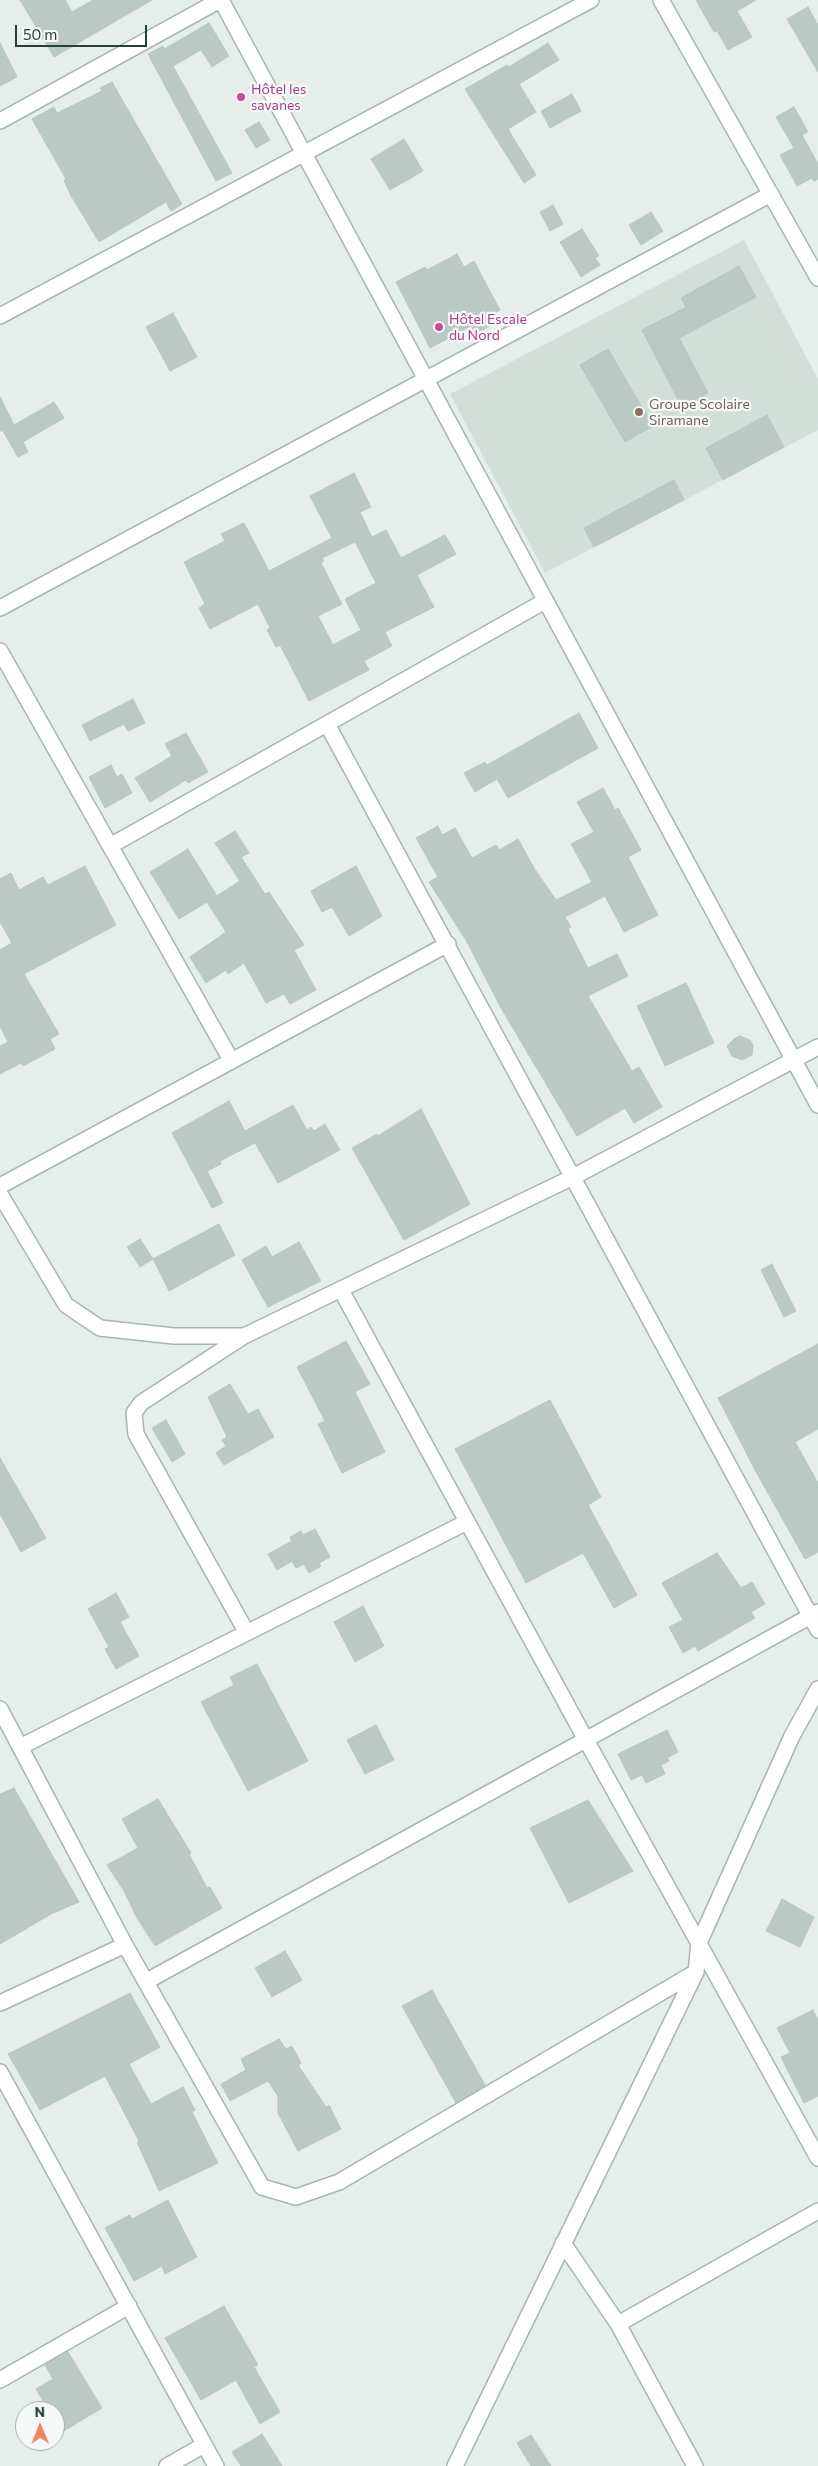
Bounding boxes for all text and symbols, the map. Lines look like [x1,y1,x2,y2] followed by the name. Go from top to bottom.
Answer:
[18,15,150,47] scale bar
[23,25,57,43] text: 50 m
[251,81,306,114] place label: Hôtel les savanes
[235,91,247,103] marker: Hôtel les savanes
[449,311,527,344] place label: Hôtel Escale du Nord
[433,321,445,333] marker: Hôtel Escale du Nord
[649,396,750,428] place label: Groupe Scolaire Siramane
[633,406,645,418] marker: Groupe Scolaire Siramane
[15,2401,65,2451] north arrow
[34,2403,45,2420] text: N

